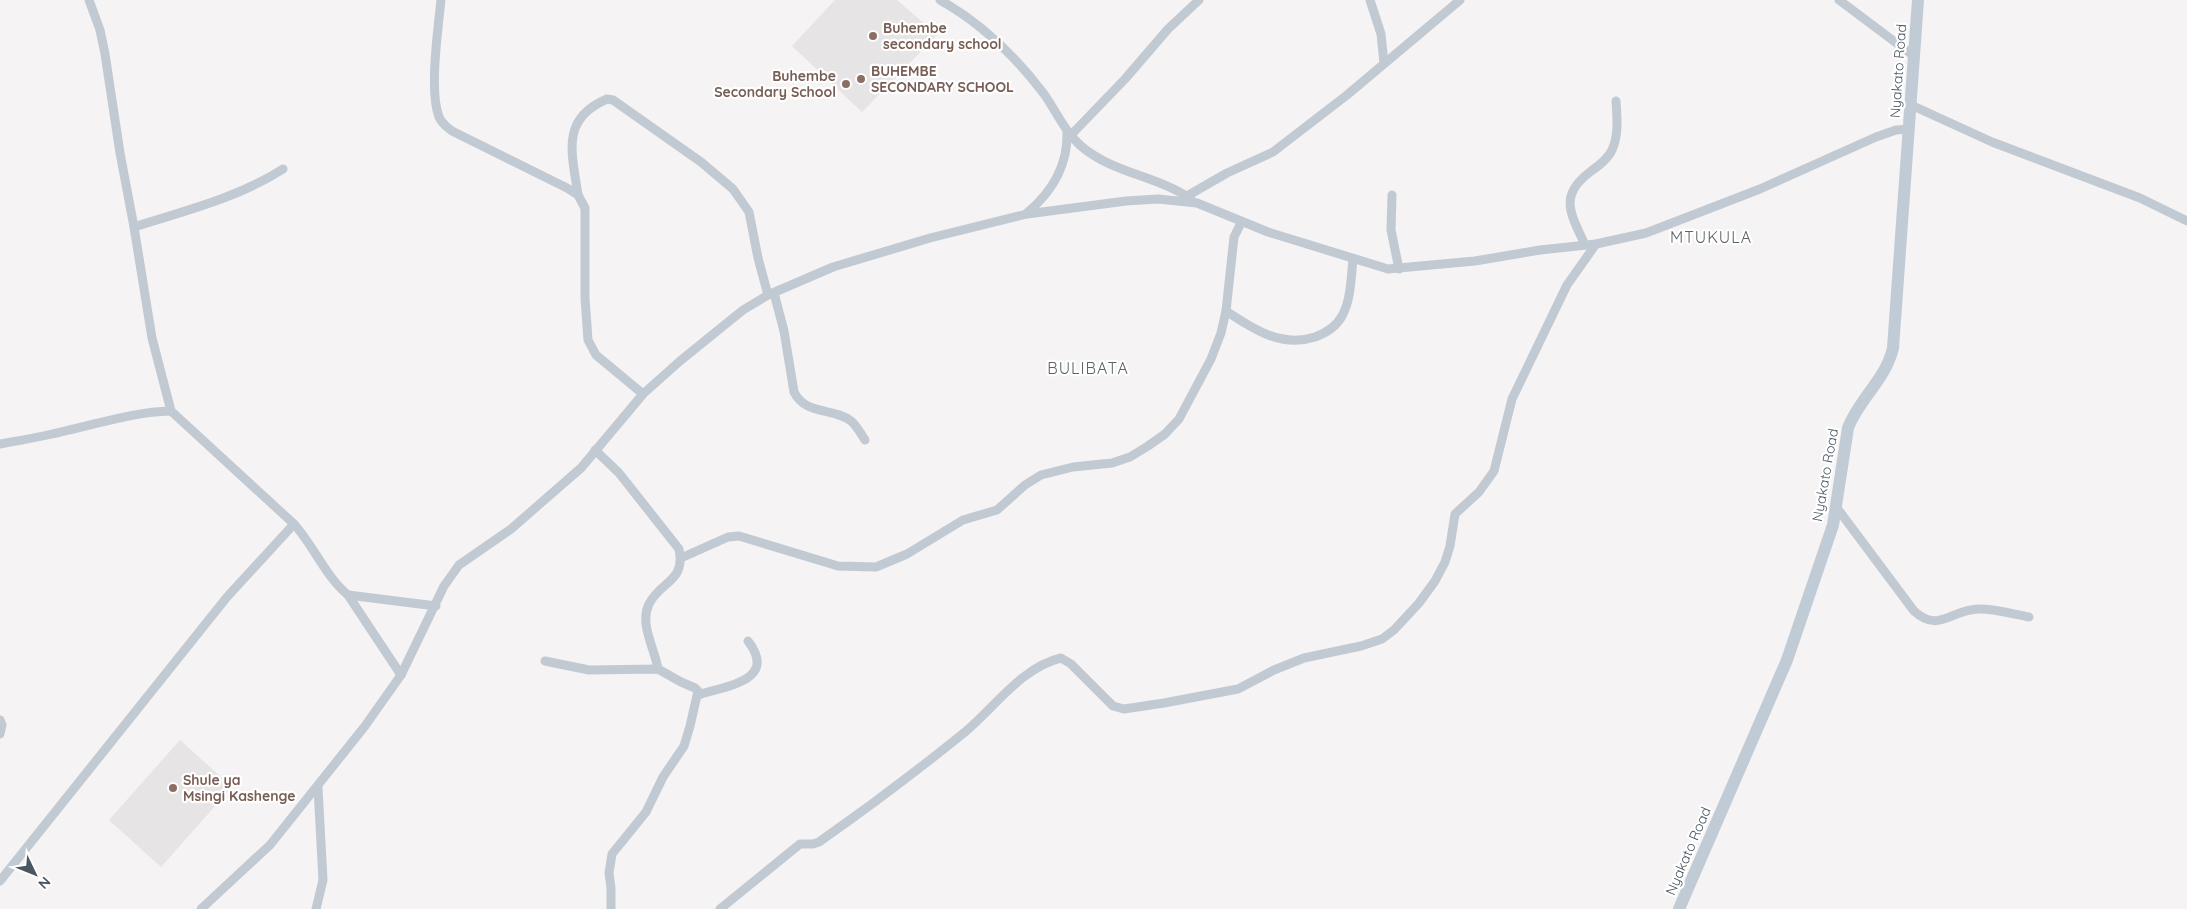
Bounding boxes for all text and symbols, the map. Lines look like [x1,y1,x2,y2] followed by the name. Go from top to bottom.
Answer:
[883,19,1002,53] place label: Buhembe secondary school
[1886,23,1910,119] street label: Nyakato Road
[867,30,879,42] marker: Buhembe secondary school
[871,62,1014,96] place label: BUHEMBE SECONDARY SCHOOL
[714,67,836,101] place label: Buhembe Secondary School
[855,73,867,85] marker: BUHEMBE SECONDARY SCHOOL
[840,78,852,90] marker: Buhembe Secondary School
[1670,227,1752,247] district label: MTUKULA
[1047,358,1129,378] district label: BULIBATA
[1808,427,1842,523] street label: Nyakato Road
[183,771,295,805] place label: Shule ya Msingi Kashenge
[167,782,179,794] marker: Shule ya Msingi Kashenge
[1661,804,1715,898] street label: Nyakato Road
[10,849,60,899] north arrow
[34,873,55,893] text: N

